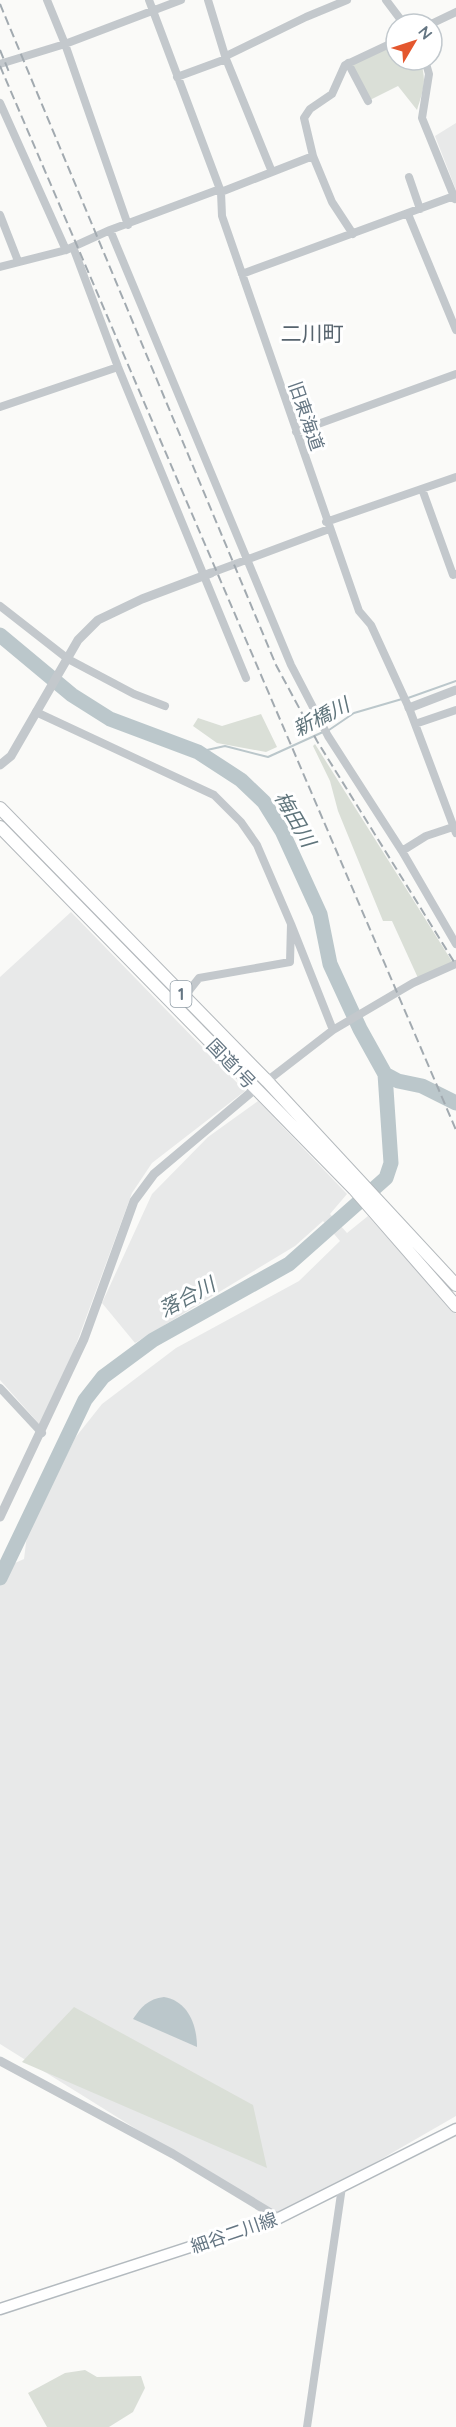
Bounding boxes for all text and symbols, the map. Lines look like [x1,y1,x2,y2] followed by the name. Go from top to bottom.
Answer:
[384,12,444,72] north arrow
[414,22,437,43] text: N
[281,320,344,346] district label: 二川町
[284,378,329,454] street label: 旧東海道
[288,691,355,741] water label: 新橋川
[270,787,322,853] water label: 梅田川
[170,981,192,1007] road number: 1
[202,1034,261,1093] street label: 国道1号
[154,1270,221,1322] water label: 落合川
[188,2207,280,2258] street label: 細谷二川線

